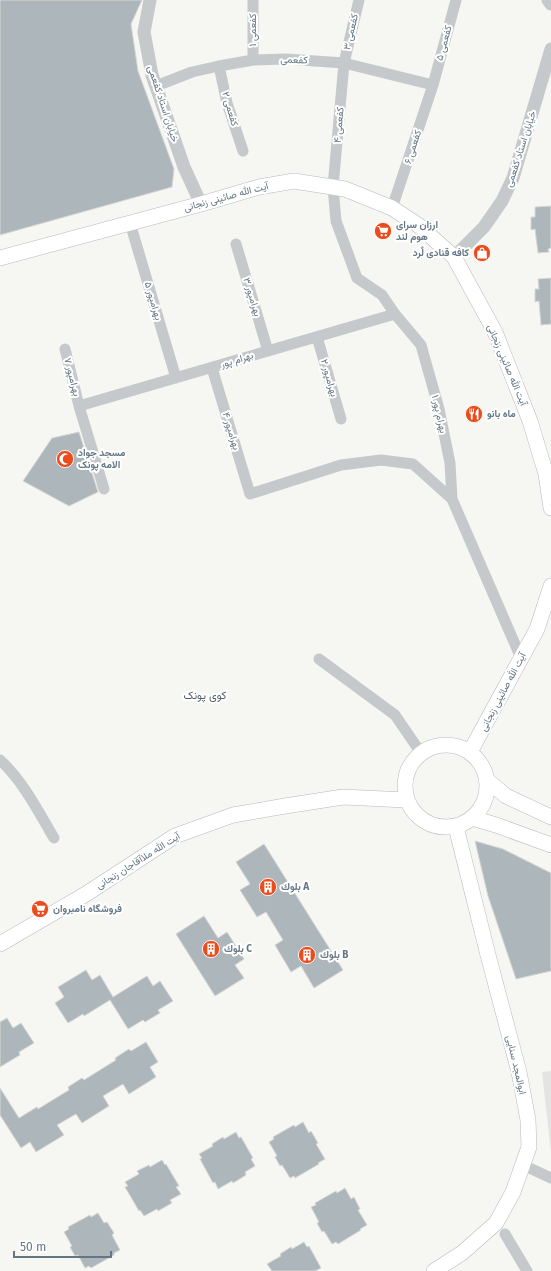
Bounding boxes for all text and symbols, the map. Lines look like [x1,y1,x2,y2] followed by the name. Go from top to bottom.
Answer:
[341,12,361,51] street label: کفعمی ۳
[247,13,259,47] street label: کفعمی ۱
[434,23,455,62] street label: کفعمی ۵
[280,54,309,66] street label: کفعمی
[145,64,181,144] street label: خیابان استاد کفعمی
[219,90,241,128] street label: کفعمی ۲
[331,106,347,143] street label: کفعمی ۴
[503,109,539,189] street label: خیابان استاد کفعمی
[402,128,424,166] street label: کفعمی ۶
[182,180,270,214] street label: آیت الله صائینی زنجانی
[396,219,438,243] place label: ارزان سرای هوم لند
[373,221,393,241] supermarket icon: ارزان سرای هوم لند
[472,243,492,263] shop icon: کافه قنادی لٌرد
[413,246,469,259] place label: کافه قنادی لٌرد
[239,276,264,318] street label: بهرامپور ۳
[141,280,165,322] street label: بهرامپور ۵
[484,323,530,408] street label: آیت الله صائینی زنجانی
[218,349,255,372] street label: بهرام پور
[60,356,83,398] street label: بهرامپور ۷
[317,358,340,399] street label: بهرامپور ۲
[428,394,449,435] street label: بهرام پور ۱
[464,404,484,424] restaurant icon: ماه بانو
[487,408,516,420] place label: ماه بانو
[219,411,242,452] street label: بهرامپور ۴
[78,447,126,472] place label: مسجد جواد الامه پونک
[55,449,75,469] mosque icon: مسجد جواد الامه پونک
[477,650,529,733] street label: آیت الله صائینی زنجانی
[184,689,227,703] district label: کوی پونک
[94,830,183,892] street label: آیت الله ملاآقاجان زنجانی
[258,877,278,897] building icon: بلوك A
[281,881,310,893] place label: بلوك A
[30,899,50,919] supermarket icon: فروشگاه نامبروان
[53,903,122,915] place label: فروشگاه نامبروان
[201,939,221,959] building icon: بلوك C
[224,943,252,955] place label: بلوك C
[297,945,317,965] building icon: بلوك B
[320,949,348,961] place label: بلوك B
[503,1034,529,1096] street label: ابوالمجد سنایی
[14,1233,111,1259] scale bar
[20,1240,46,1254] text: 50 m

